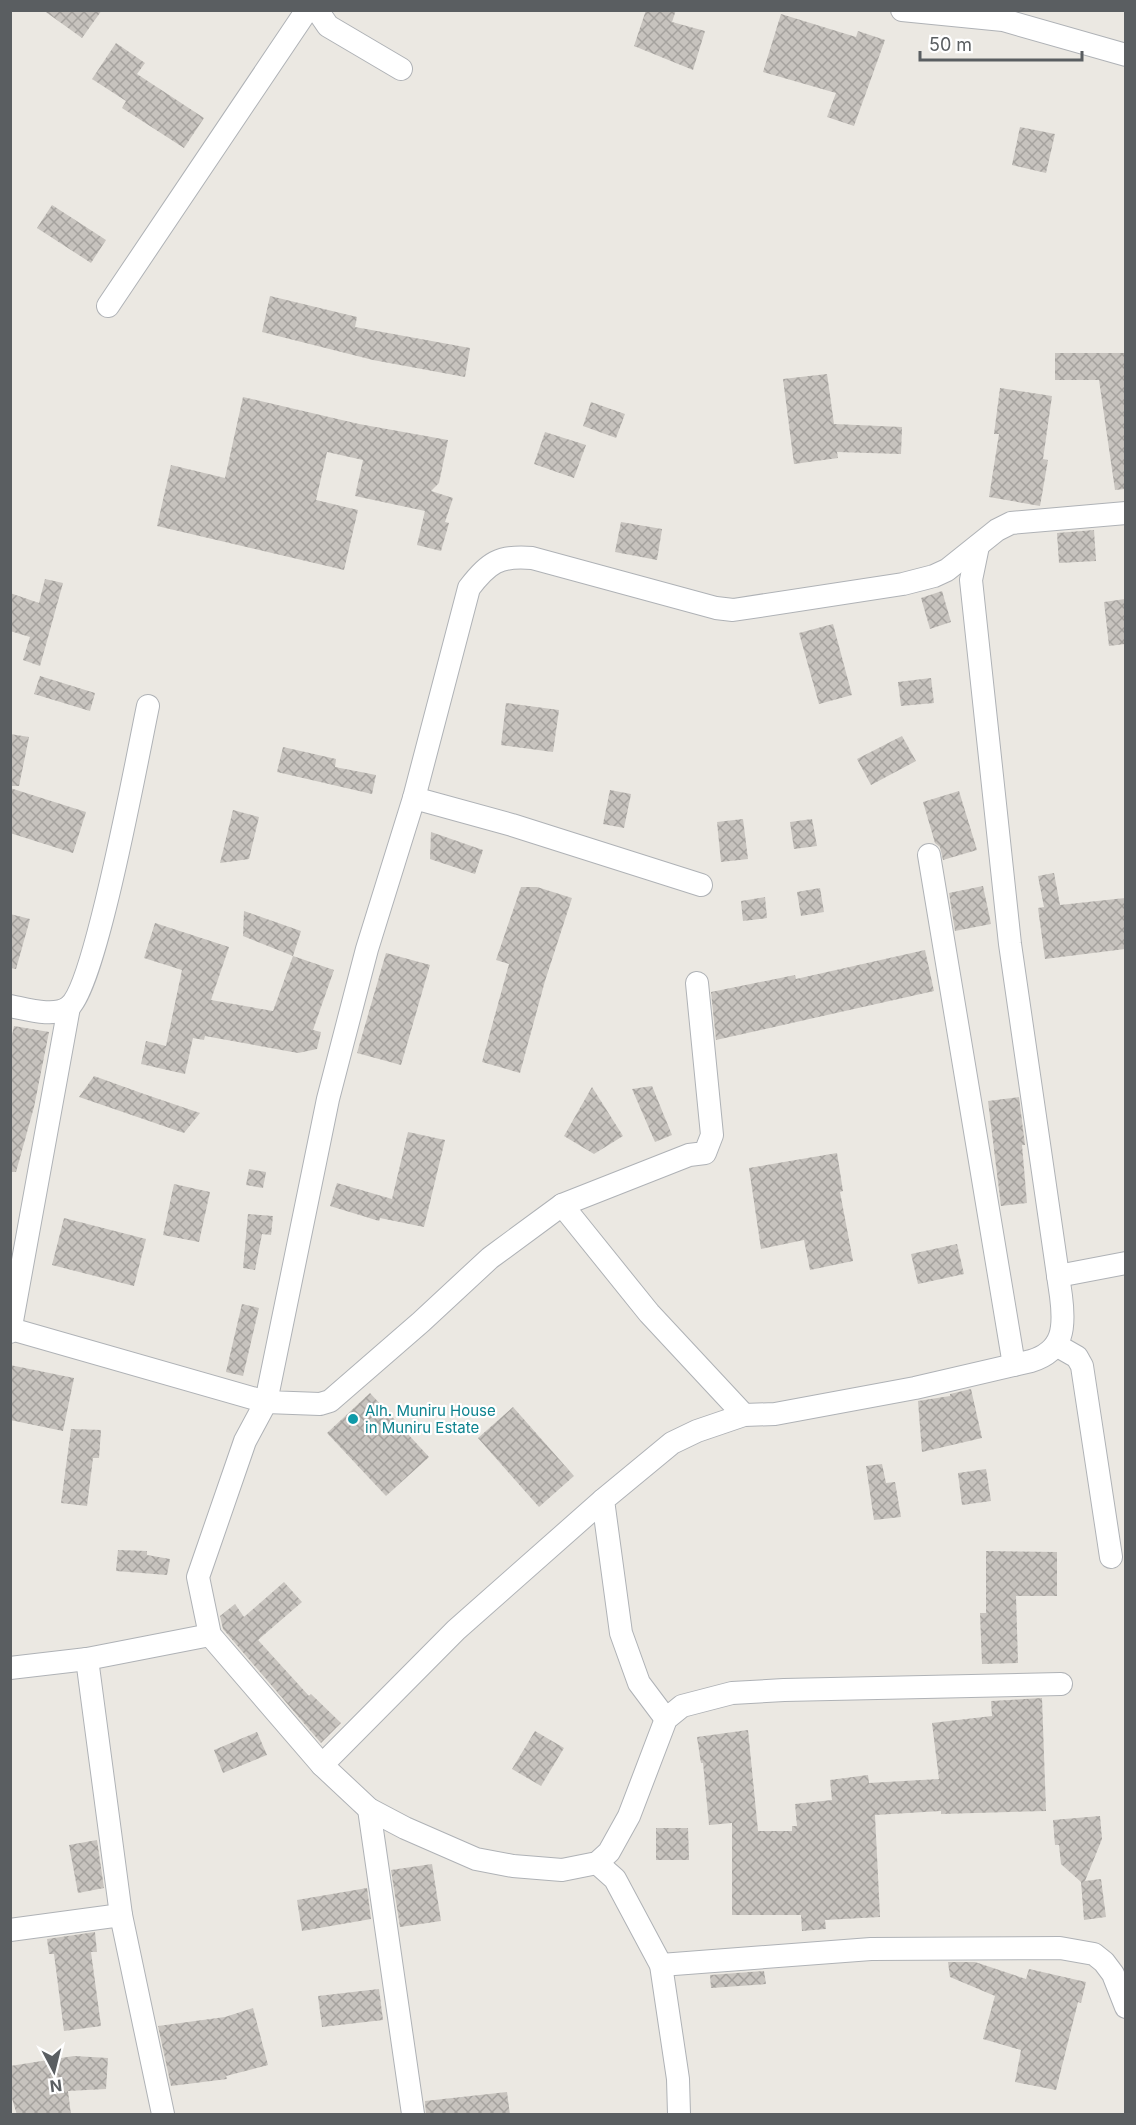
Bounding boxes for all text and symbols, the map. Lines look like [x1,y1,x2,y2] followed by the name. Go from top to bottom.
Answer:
[920,24,1082,62] scale bar
[929,34,972,55] text: 50 m
[365,1401,496,1437] place label: Alh. Muniru House in Muniru Estate
[346,1412,360,1426] marker: Alh. Muniru House in Muniru Estate
[24,2041,84,2101] north arrow
[49,2075,63,2097] text: N

